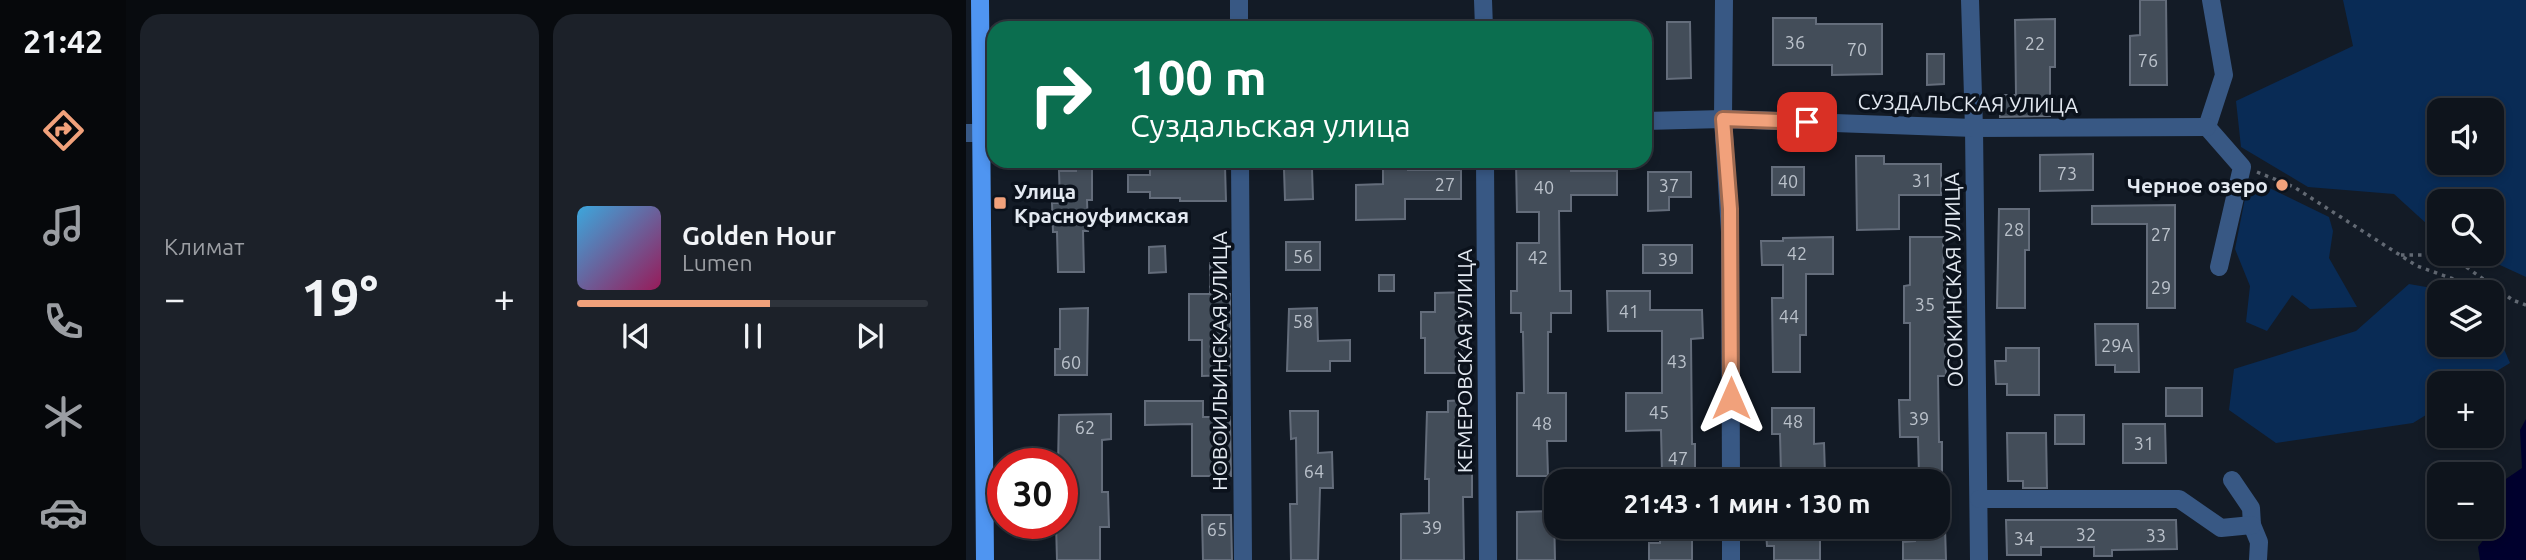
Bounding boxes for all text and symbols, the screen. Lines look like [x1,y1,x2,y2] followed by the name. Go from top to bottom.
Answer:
[23,23,103,59] text: 21:42
[1785,32,1805,52] house number: 36
[2025,33,2045,53] house number: 22
[1847,39,1867,59] house number: 70
[1015,49,1106,140] icon: right
[1130,49,1267,104] text: 100 m
[2138,50,2158,70] house number: 76
[1857,89,2079,117] street label: СУЗДАЛЬСКАЯ УЛИЦА
[1777,92,1837,152] pin
[2427,98,2504,539] map controls
[2427,98,2504,175] button: sound
[1788,103,1826,141] icon: arrive
[39,106,88,155] icon: directions
[1130,107,1411,143] text: Суздальская улица
[2057,163,2077,183] house number: 73
[1912,170,1932,190] house number: 31
[1778,171,1798,191] house number: 40
[1939,172,1967,388] street label: ОСОКИНСКАЯ УЛИЦА
[2127,173,2268,197] place label: Черное озеро
[1435,174,1455,194] house number: 27
[1659,175,1679,195] house number: 37
[1534,177,1554,197] house number: 40
[2274,177,2290,193] marker: Черное озеро
[1014,179,1189,227] place label: Улица Красноуфимская
[2427,189,2504,266] button: search
[992,195,1008,211] marker: Улица Красноуфимская
[39,201,88,250] icon: music
[2004,219,2024,239] house number: 28
[682,221,836,250] text: Golden Hour
[2151,224,2171,244] house number: 27
[1207,231,1231,491] street label: НОВОИЛЬИНСКАЯ УЛИЦА
[164,234,244,259] text: Климат
[1787,243,1807,263] house number: 42
[1293,246,1313,266] house number: 56
[1528,247,1548,267] house number: 42
[1452,249,1476,473] street label: КЕМЕРОВСКАЯ УЛИЦА
[1658,249,1678,269] house number: 39
[682,250,753,275] text: Lumen
[301,268,378,326] text: 19°
[164,277,185,319] text: −
[494,277,515,319] text: +
[2151,277,2171,297] house number: 29
[2427,280,2504,357] button: layers
[1915,294,1935,314] house number: 35
[39,297,88,346] icon: phone
[1619,301,1639,321] house number: 41
[1779,306,1799,326] house number: 44
[1293,311,1313,331] house number: 58
[617,317,655,355] icon: previous
[734,317,772,355] icon: pause
[851,317,889,355] icon: next
[2101,335,2133,355] house number: 29А
[1667,351,1687,371] house number: 43
[1061,352,1081,372] house number: 60
[1694,361,1768,435] position arrow
[2427,371,2504,448] button: +
[39,392,88,441] icon: climate
[1649,402,1669,422] house number: 45
[1909,408,1929,428] house number: 39
[1783,411,1803,431] house number: 48
[1532,413,1552,433] house number: 48
[1075,417,1095,437] house number: 62
[2134,433,2154,453] house number: 31
[987,448,1078,539] speed limit sign: 30
[1668,448,1688,468] house number: 47
[1304,461,1324,481] house number: 64
[2427,462,2504,539] button: −
[39,488,88,537] icon: car
[1624,489,1870,518] text: 21:43 · 1 мин · 130 m
[1422,517,1442,537] house number: 39
[1207,519,1227,539] house number: 65
[2076,524,2096,544] house number: 32
[2146,525,2166,545] house number: 33
[2014,528,2034,548] house number: 34

